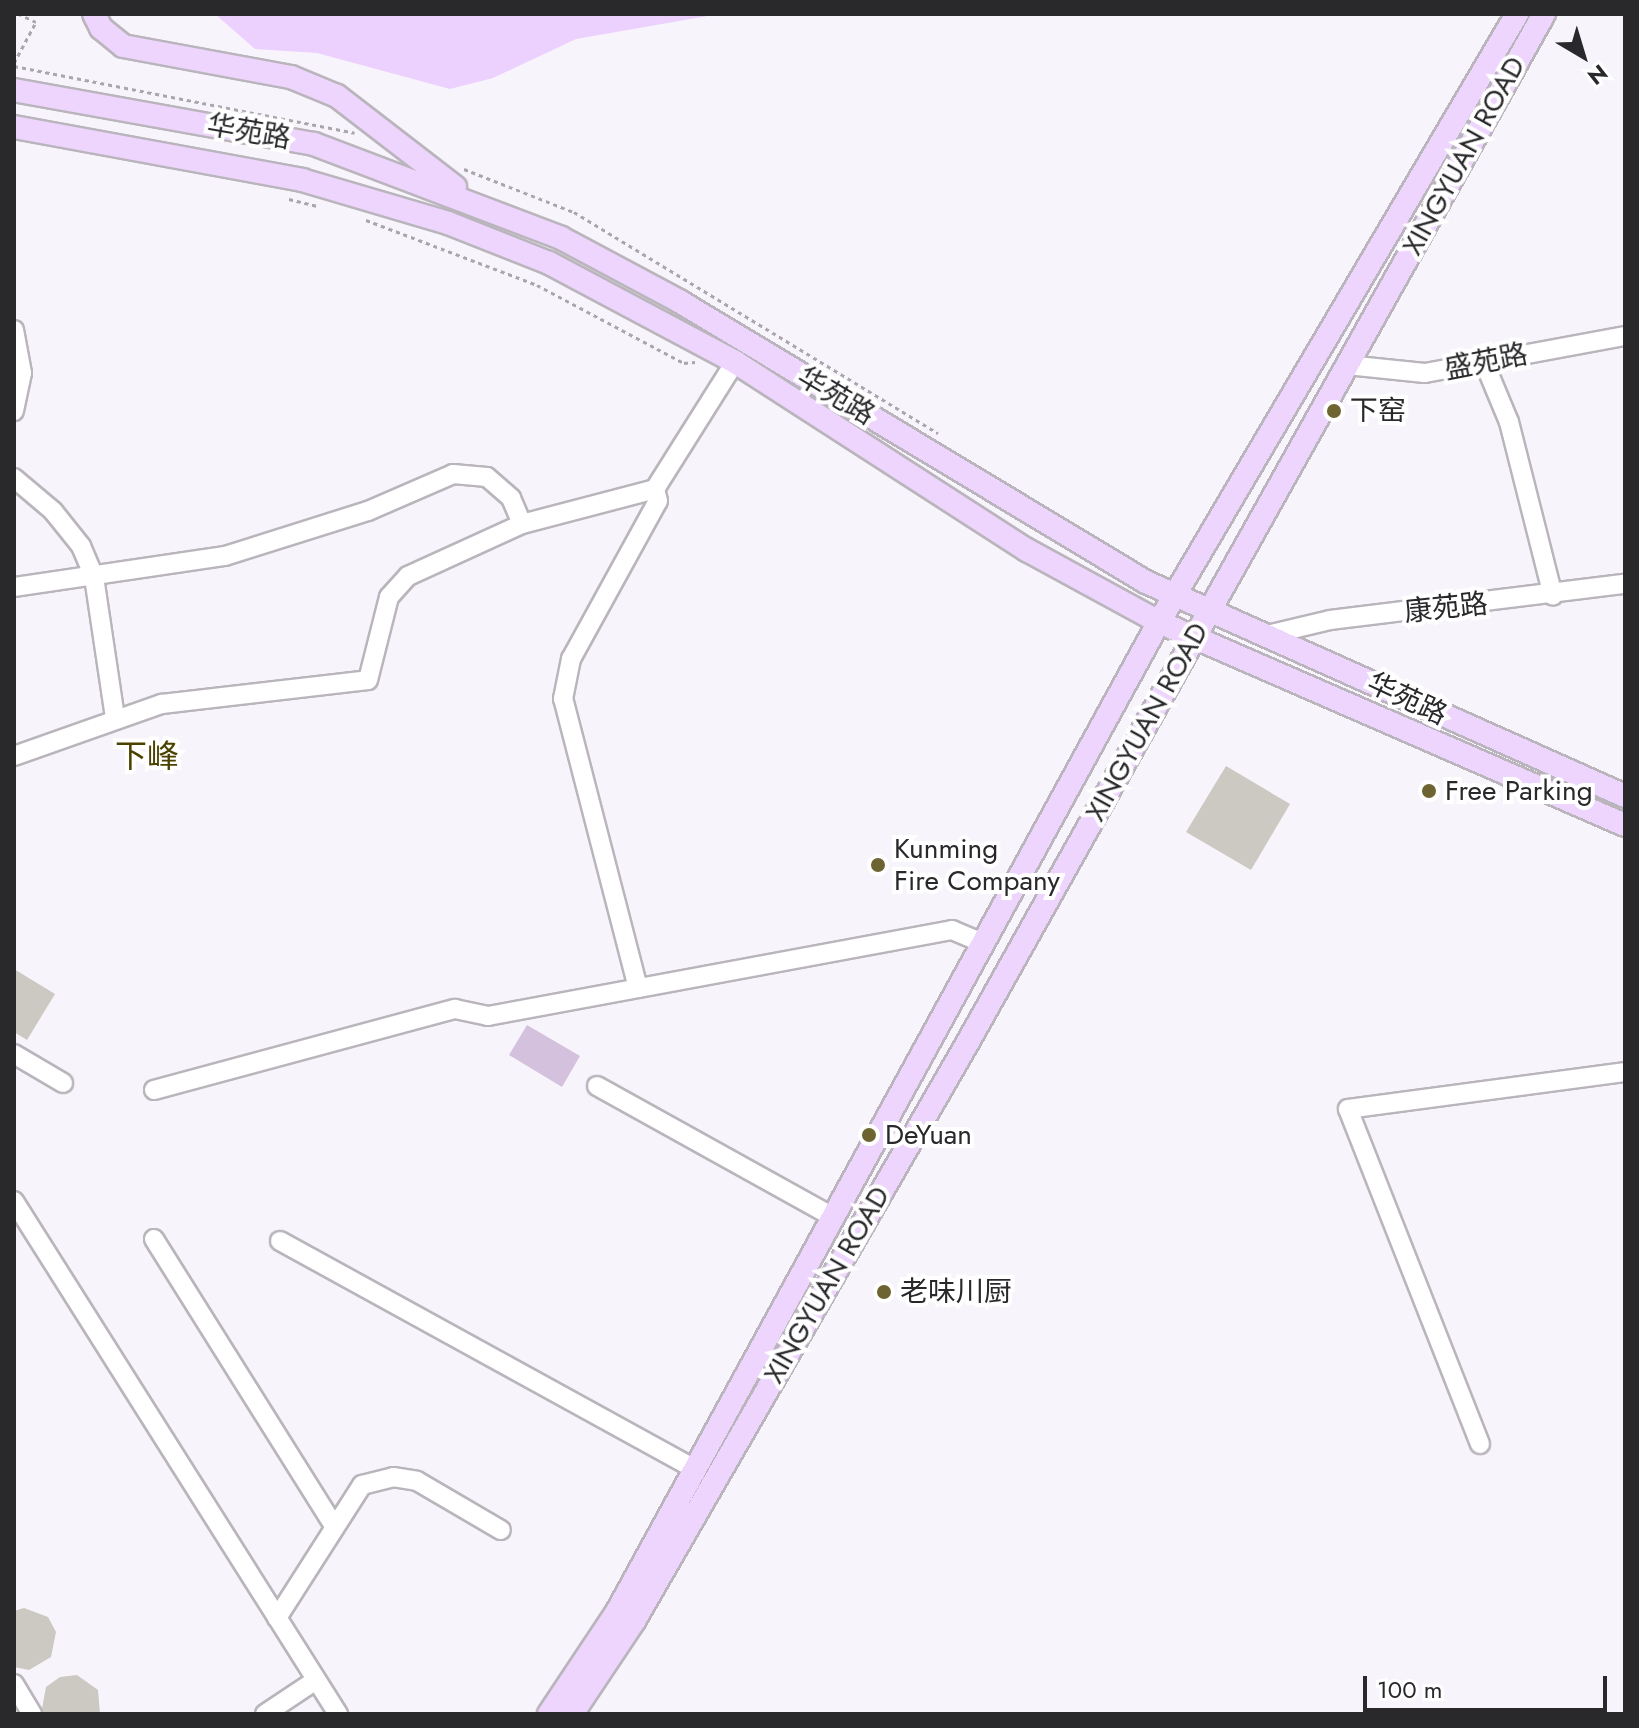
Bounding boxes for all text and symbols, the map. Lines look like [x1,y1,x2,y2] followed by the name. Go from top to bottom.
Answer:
[1543,16,1623,96] north arrow
[1396,51,1532,261] street label: XINGYUAN ROAD
[1581,57,1615,93] text: N
[205,108,293,156] street label: 华苑路
[1442,337,1530,387] street label: 盛苑路
[791,360,881,432] street label: 华苑路
[1350,394,1406,428] place label: 下窑
[1325,402,1343,420] marker: 下窑
[1402,587,1490,629] street label: 康苑路
[1079,617,1215,827] street label: XINGYUAN ROAD
[1362,666,1452,732] street label: 华苑路
[115,737,179,775] district label: 下峰
[1445,774,1593,808] place label: Free Parking
[1420,782,1438,800] marker: Free Parking
[894,832,1060,898] place label: Kunming Fire Company
[869,856,887,874] marker: Kunming Fire Company
[885,1118,972,1152] place label: DeYuan
[860,1126,878,1144] marker: DeYuan
[757,1181,897,1389] street label: XINGYUAN ROAD
[900,1275,1012,1309] place label: 老味川厨
[875,1283,893,1301] marker: 老味川厨
[1367,1660,1611,1710] scale bar
[1377,1672,1443,1707] text: 100 m

